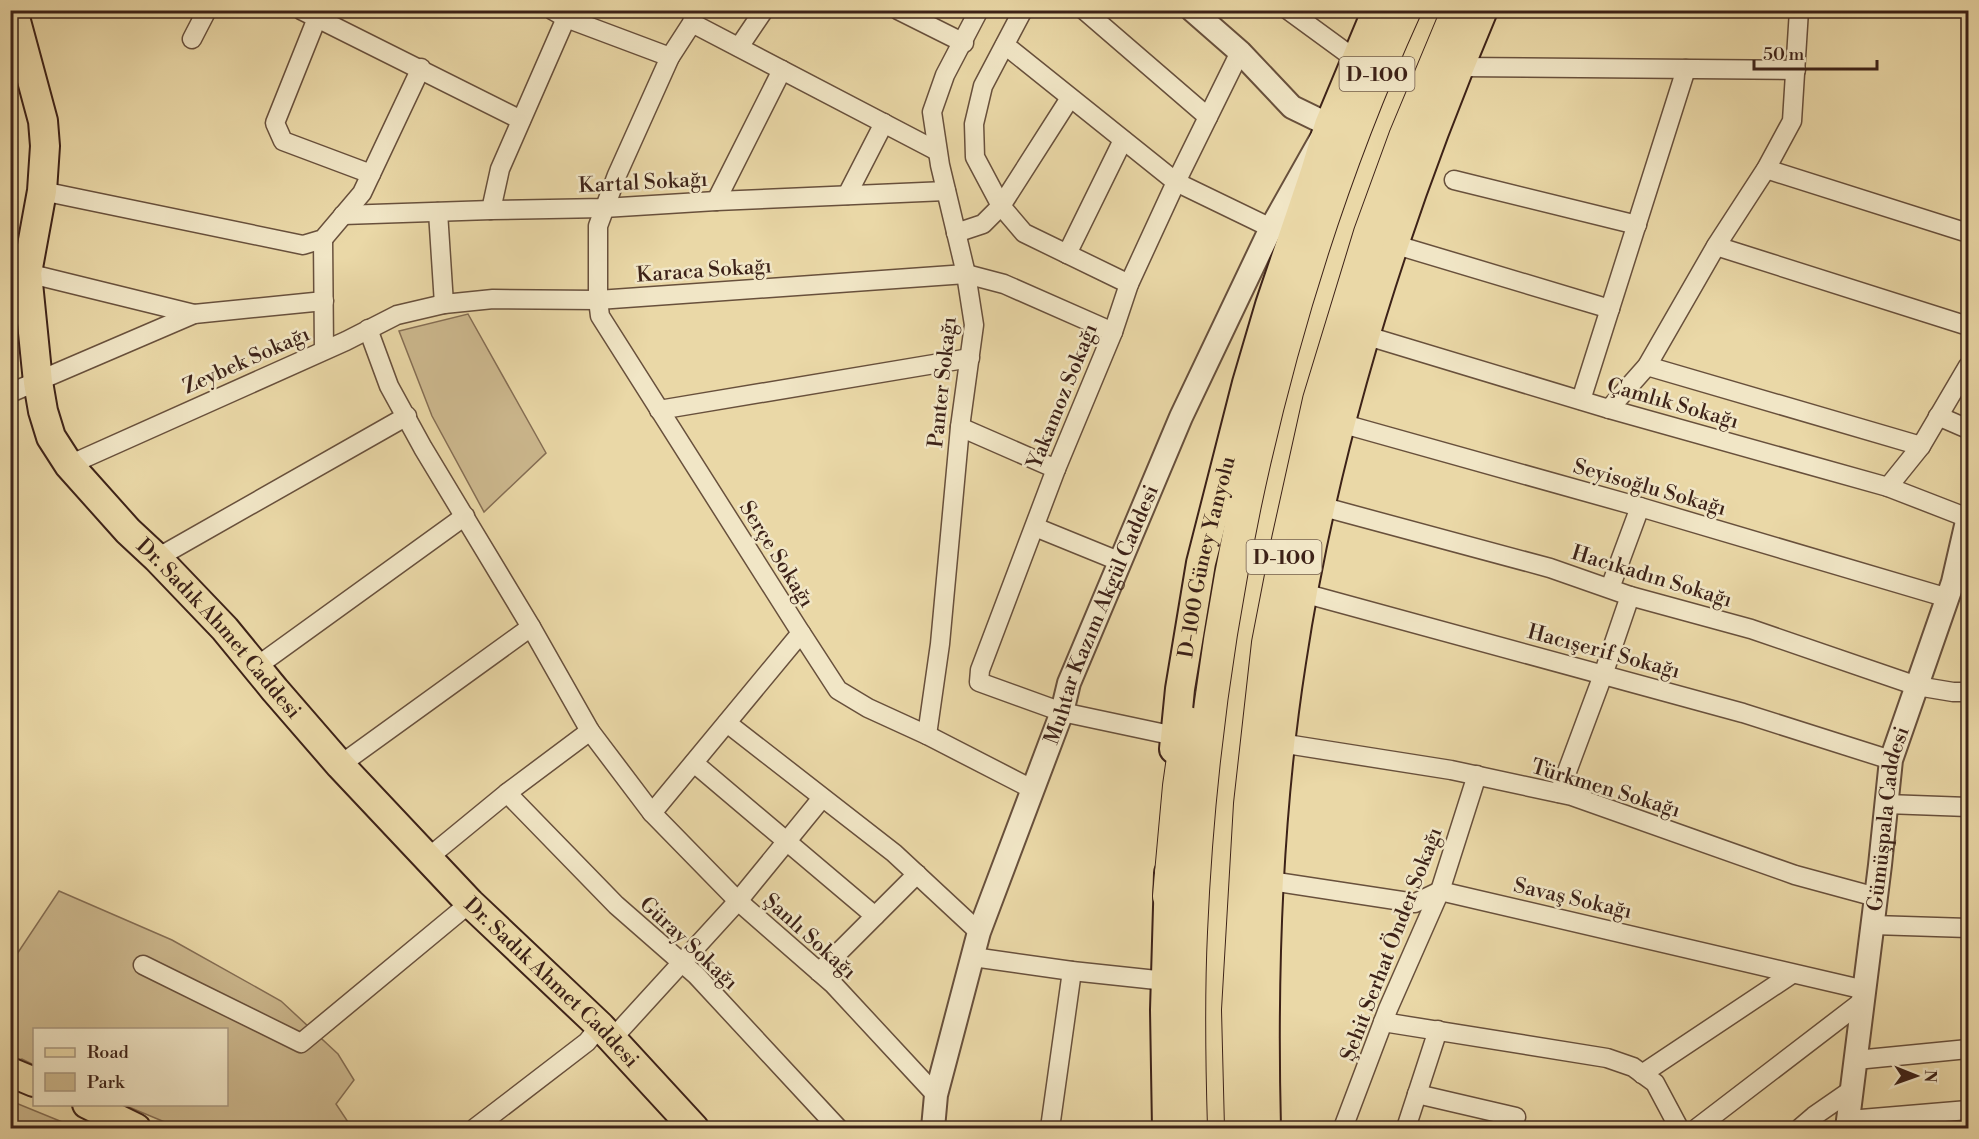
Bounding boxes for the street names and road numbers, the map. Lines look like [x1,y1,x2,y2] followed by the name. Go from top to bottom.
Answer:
[1340,57,1414,91] road number: D-100
[578,167,708,199] street label: Kartal Sokağı
[635,253,773,289] street label: Karaca Sokağı
[923,315,963,449] street label: Panter Sokağı
[1022,320,1104,474] street label: Yakamoz Sokağı
[179,321,314,400] street label: Zeybek Sokağı
[1604,373,1742,435] street label: Çamlık Sokağı
[1173,454,1242,660] street label: D-100 Güney Yanyolu
[1570,454,1729,522] street label: Seyisoğlu Sokağı
[1039,481,1165,748] street label: Muhtar Kazım Akgül Caddesi
[733,496,819,613] street label: Serçe Sokağı
[131,533,306,725] street label: Dr. Sadık Ahmet Caddesi
[1246,540,1322,574] road number: D-100
[1568,540,1735,614] street label: Hacıkadın Sokağı
[1525,619,1683,685] street label: Hacışerif Sokağı
[1862,723,1916,913] street label: Gümüşpala Caddesi
[1528,754,1683,824] street label: Türkmen Sokağı
[1333,823,1449,1065] street label: Şehit Serhat Önder Sokağı
[1511,873,1635,925] street label: Savaş Sokağı
[757,888,861,985] street label: Şanlı Sokağı
[634,891,743,996] street label: Güray Sokağı
[458,892,644,1074] street label: Dr. Sadık Ahmet Caddesi

